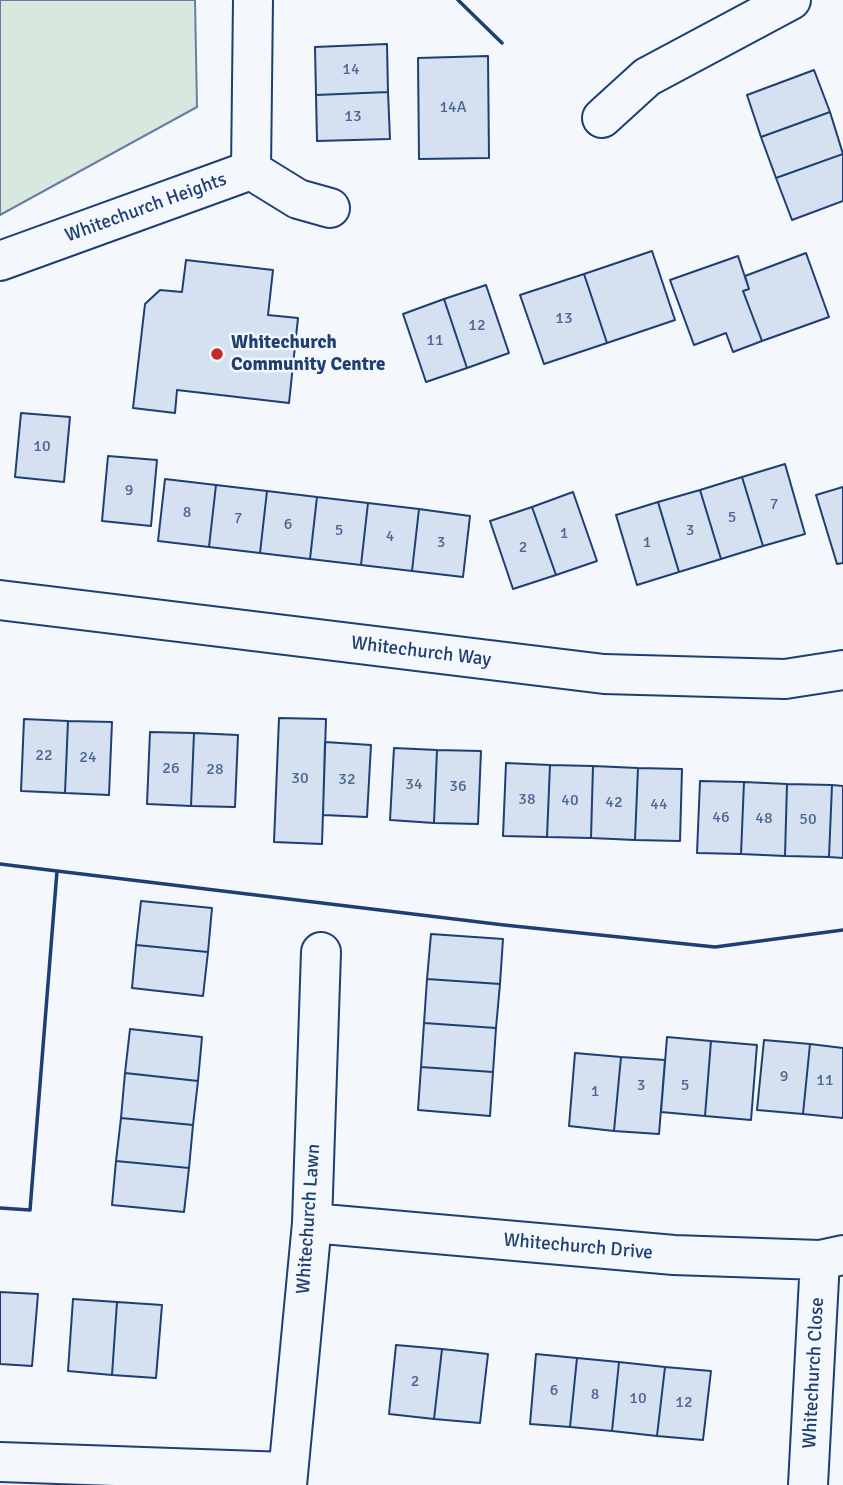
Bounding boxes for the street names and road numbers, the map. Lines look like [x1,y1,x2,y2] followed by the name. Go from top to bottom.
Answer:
[62,168,230,248] street label: Whitechurch Heights
[350,632,492,672] street label: Whitechurch Way
[292,1143,326,1295] street label: Whitechurch Lawn
[502,1229,654,1265] street label: Whitechurch Drive
[799,1297,829,1449] street label: Whitechurch Close

